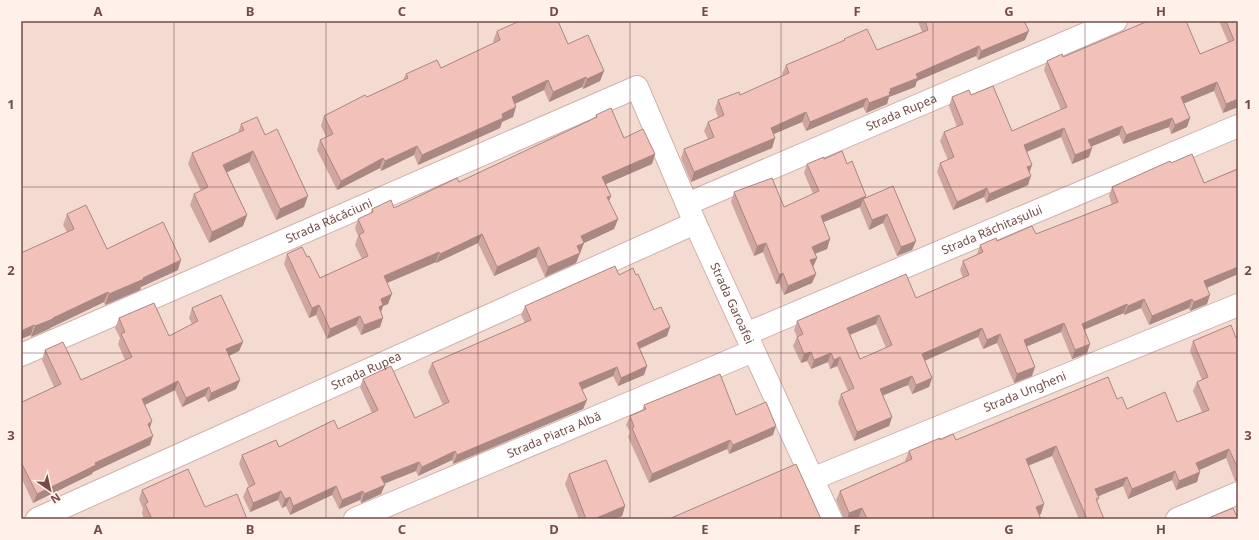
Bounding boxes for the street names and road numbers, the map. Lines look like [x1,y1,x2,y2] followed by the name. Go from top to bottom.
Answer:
[863,90,939,135] street label: Strada Rupea
[283,194,375,247] street label: Strada Răcăciuni
[939,201,1045,258] street label: Strada Răchitașului
[706,260,758,347] street label: Strada Garoafei
[328,347,404,394] street label: Strada Rupea
[981,367,1069,416] street label: Strada Ungheni
[504,407,603,462] street label: Strada Piatra Albă

